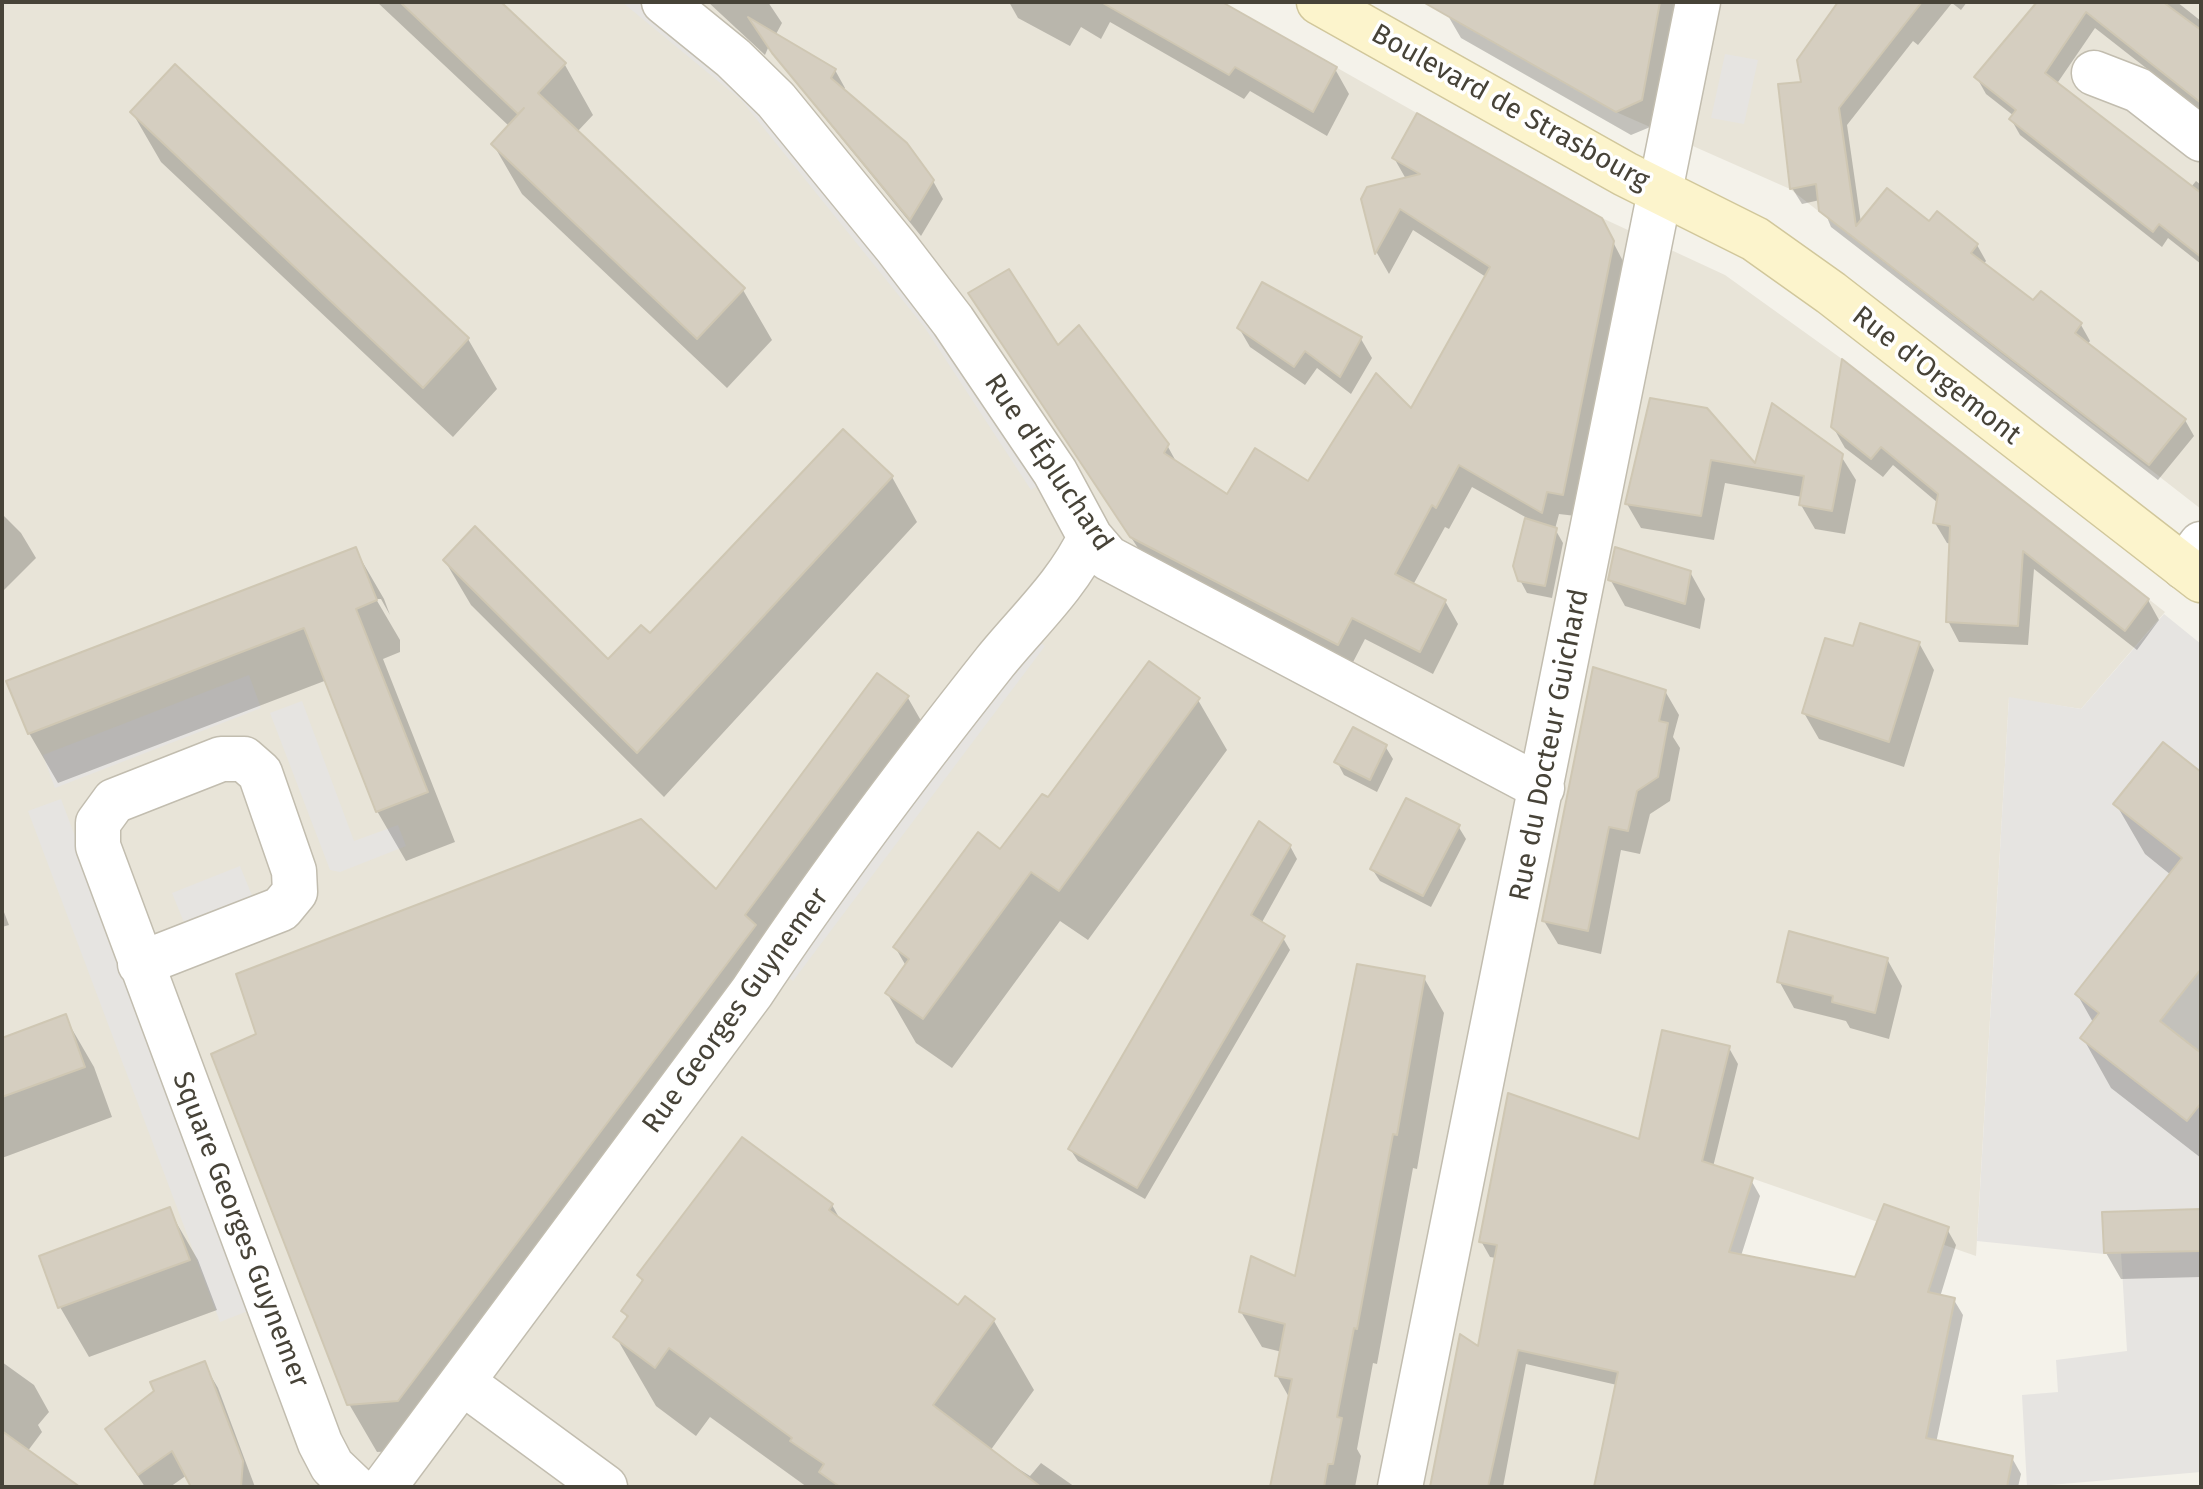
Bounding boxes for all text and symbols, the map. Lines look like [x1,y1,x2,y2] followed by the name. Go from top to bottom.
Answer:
[1365,18,1655,198] street label: Boulevard de Strasbourg
[1845,300,2027,452] street label: Rue d'Orgemont
[976,368,1120,558] street label: Rue d'Épluchard
[1503,586,1597,904] street label: Rue du Docteur Guichard
[636,882,836,1140] street label: Rue Georges Guynemer
[164,1068,316,1392] street label: Square Georges Guynemer

